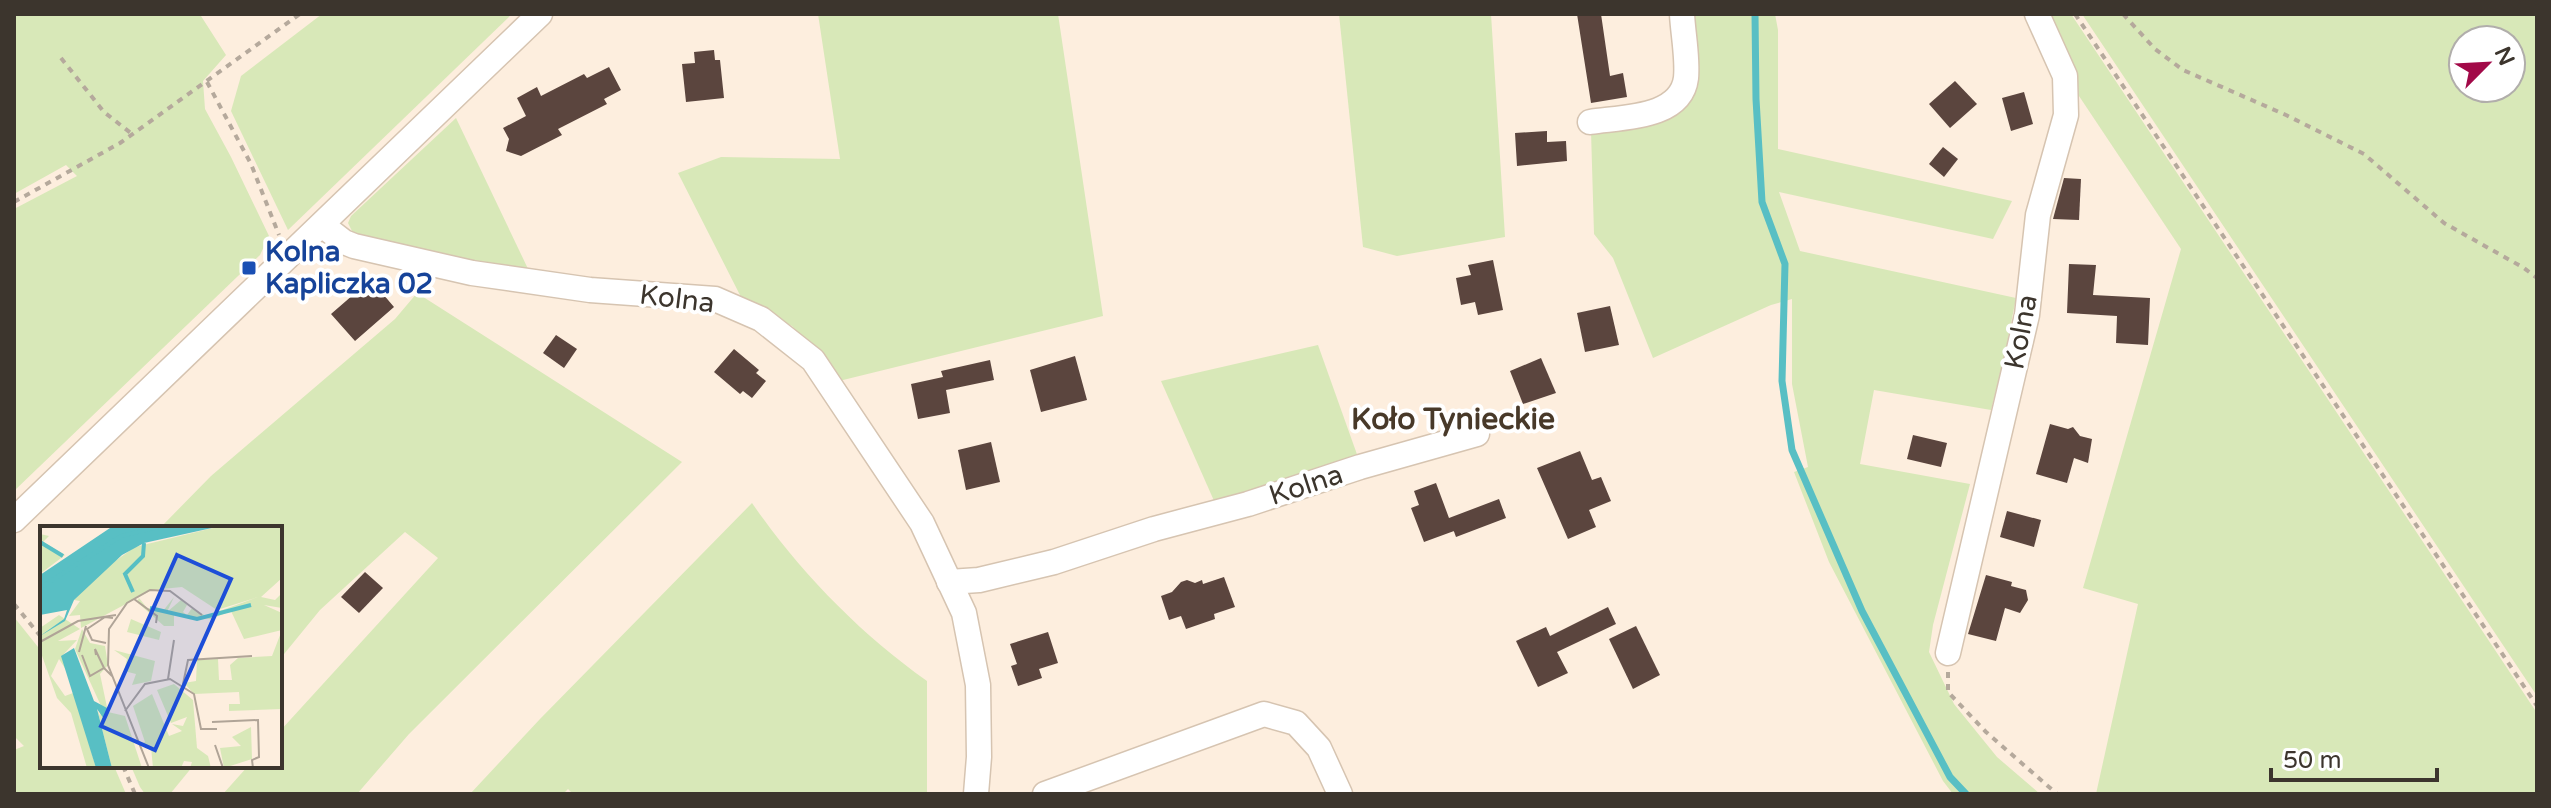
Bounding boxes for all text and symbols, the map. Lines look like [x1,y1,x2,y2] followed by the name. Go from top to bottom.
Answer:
[2447,24,2527,104] north arrow
[2489,43,2520,70] text: N
[265,235,433,301] place label: Kolna Kapliczka 02
[240,259,258,277] marker: Kolna Kapliczka 02
[637,278,717,320] street label: Kolna
[1997,292,2045,372] street label: Kolna
[1351,401,1555,438] district label: Koło Tynieckie
[1265,457,1347,513] street label: Kolna
[40,526,282,768] inset map
[2271,732,2437,782] scale bar
[2283,746,2341,775] text: 50 m

